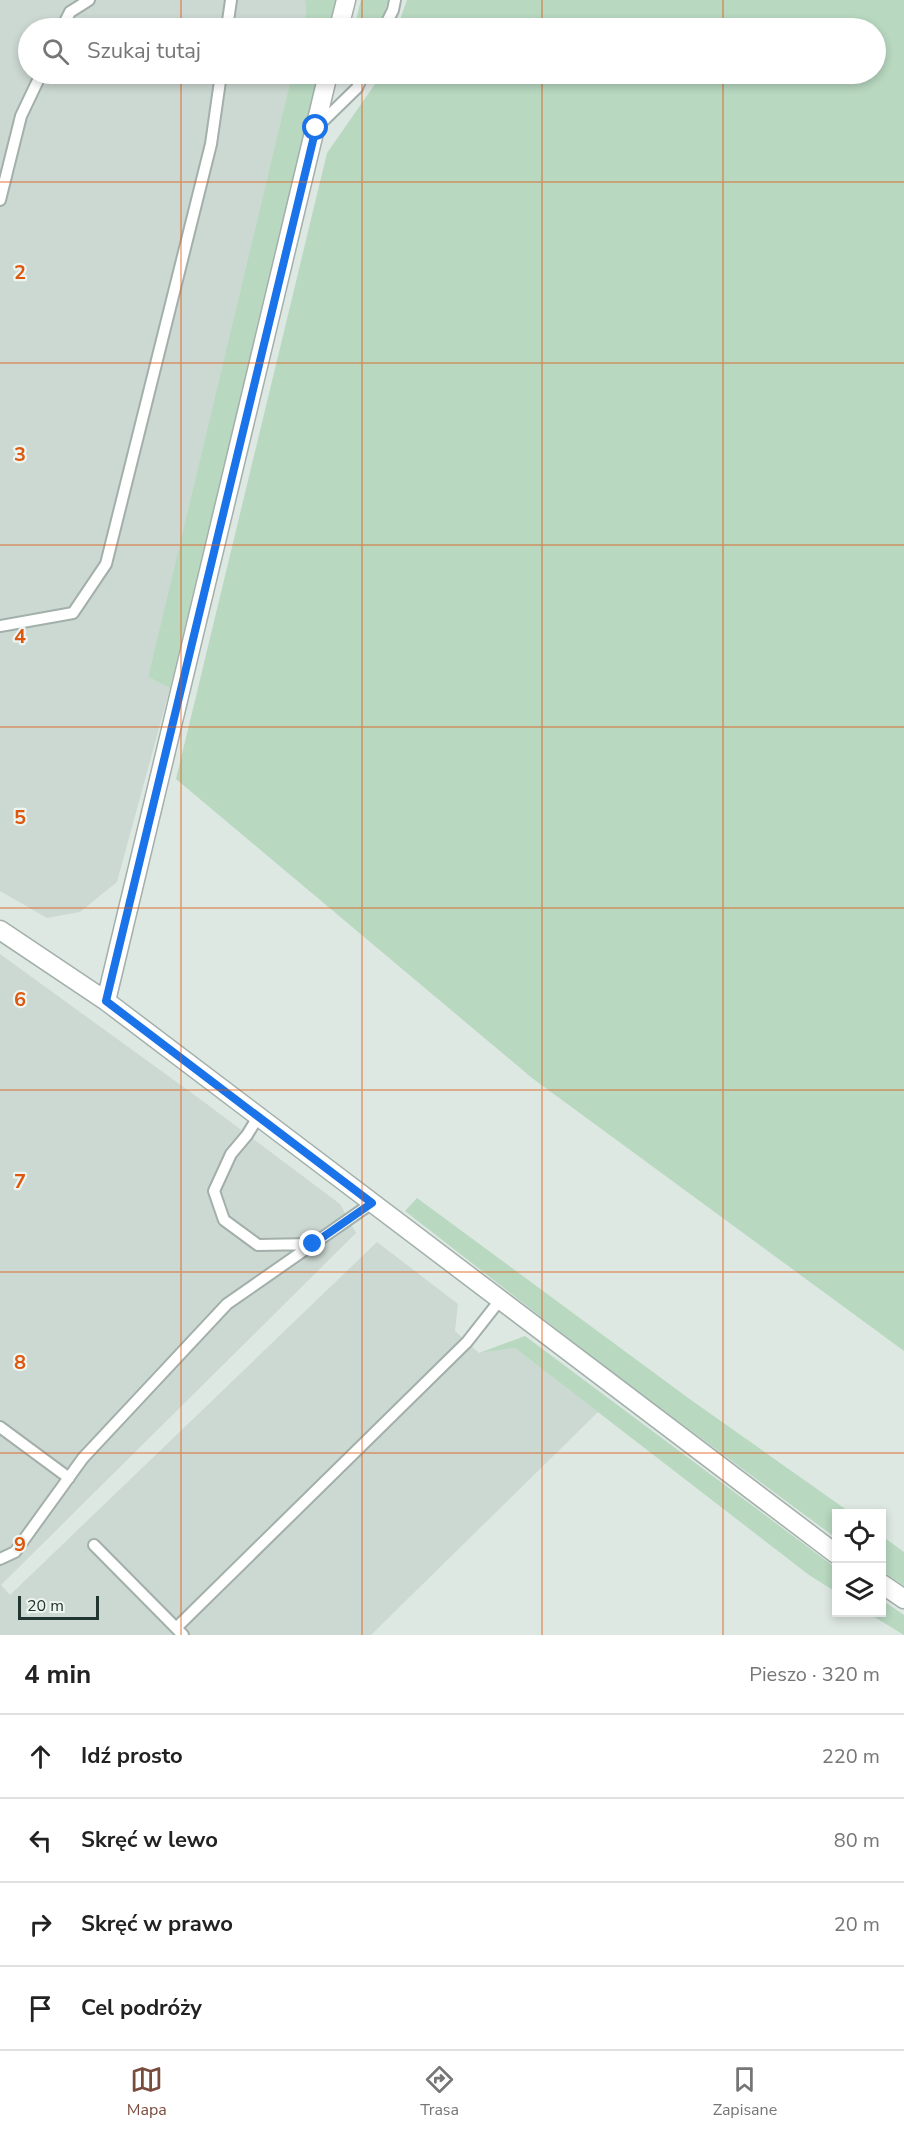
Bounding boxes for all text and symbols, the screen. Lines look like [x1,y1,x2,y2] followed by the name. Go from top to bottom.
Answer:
[18,18,886,84] search box
[39,35,72,68] icon: search
[87,36,201,66] text: Szukaj tutaj
[302,114,328,140] route start
[14,259,26,286] text: 2
[14,441,26,468] text: 3
[14,623,26,650] text: 4
[14,804,26,831] text: 5
[14,986,26,1013] text: 6
[14,1168,26,1195] text: 7
[299,1230,325,1256] route end
[14,1349,26,1376] text: 8
[832,1509,886,1617] map controls
[832,1509,886,1563] button: locate
[14,1531,26,1558] text: 9
[832,1563,886,1617] button: layers
[18,1593,99,1620] scale bar
[27,1595,64,1617] text: 20 m
[24,1657,91,1692] text: 4 min
[749,1661,880,1688] text: Pieszo · 320 m
[24,1740,57,1773] icon: ahead
[81,1741,183,1771] text: Idź prosto
[822,1743,880,1770] text: 220 m
[24,1824,57,1857] icon: left
[81,1825,218,1855] text: Skręć w lewo
[834,1827,880,1854] text: 80 m
[24,1908,57,1941] icon: right
[81,1909,233,1939] text: Skręć w prawo
[834,1911,880,1938] text: 20 m
[24,1992,57,2025] icon: arrive
[81,1993,202,2023] text: Cel podróży
[127,2063,167,2121] tab: Mapa
[420,2063,459,2121] tab: Trasa
[713,2063,777,2121] tab: Zapisane

